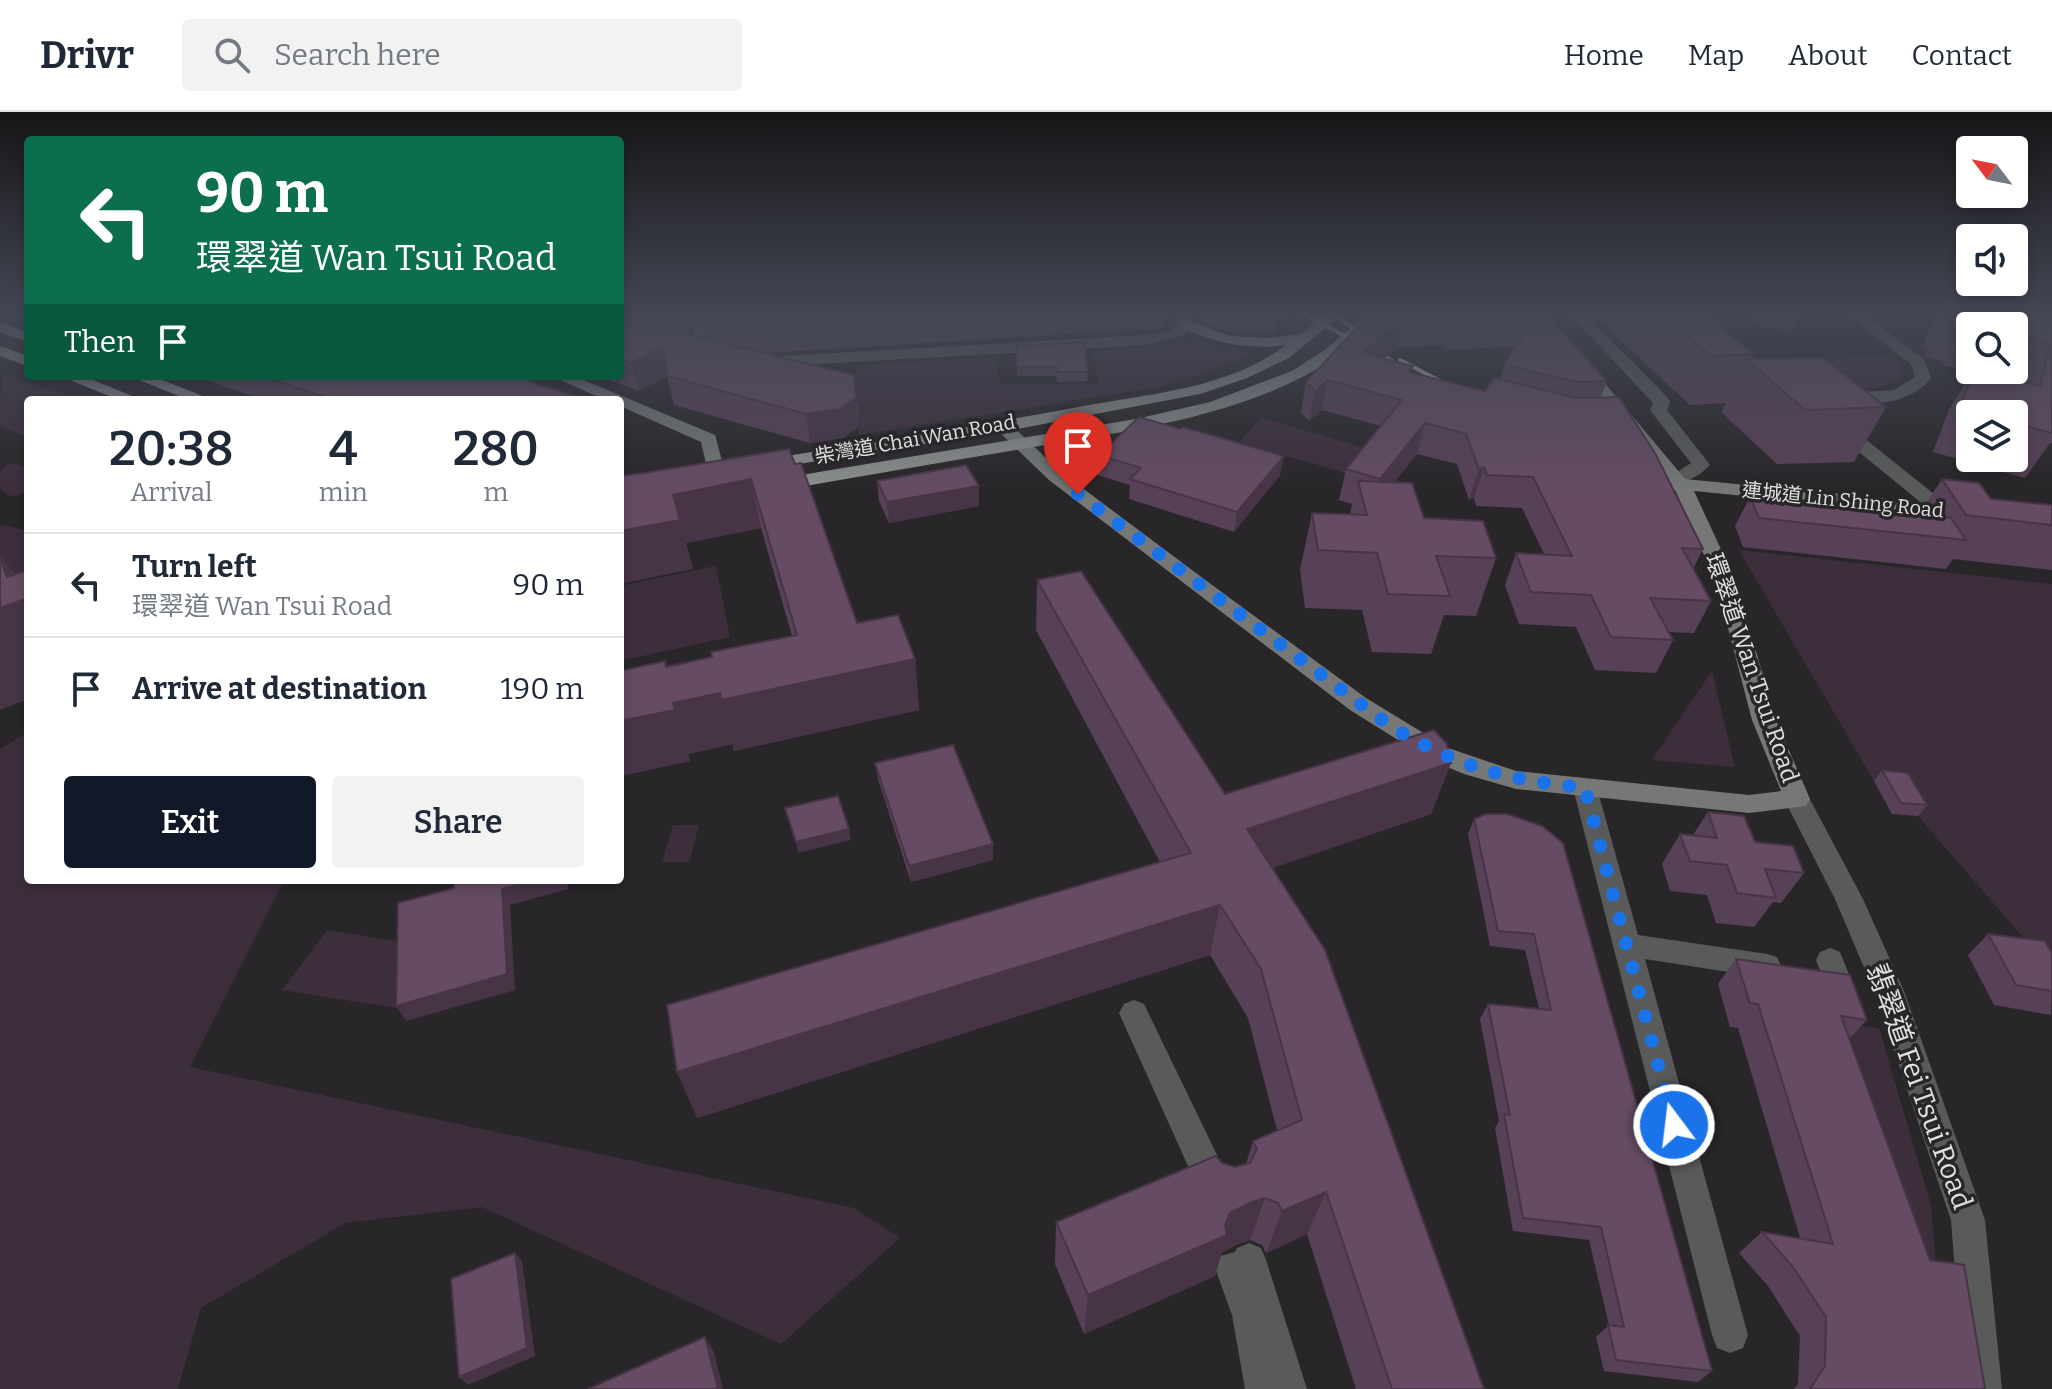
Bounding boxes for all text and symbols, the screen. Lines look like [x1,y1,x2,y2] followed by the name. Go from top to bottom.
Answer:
[182,19,742,91] search box
[40,32,134,78] text: Drivr
[210,33,254,77] icon: search
[274,37,441,73] text: Search here
[1564,39,1644,72] text: Home
[1688,39,1744,72] text: Map
[1788,39,1868,72] text: About
[1912,39,2012,72] text: Contact
[1956,136,2028,208] north arrow
[1956,136,2028,472] map controls
[196,160,328,227] text: 90 m
[64,168,168,272] icon: left
[1956,224,2028,296] button: sound
[196,236,556,280] text: 環翠道 Wan Tsui Road
[1956,312,2028,384] button: search
[151,320,195,364] icon: arrive
[64,324,135,360] text: Then
[1956,400,2028,472] button: layers
[813,410,1017,468] street label: 柴灣道 Chai Wan Road
[1044,412,1112,494] pin
[109,420,234,478] text: 20:38
[329,420,358,478] text: 4
[453,420,539,478] text: 280
[1056,424,1100,468] icon: arrive
[130,477,213,508] text: Arrival
[319,477,368,508] text: min
[483,477,508,508] text: m
[1741,477,1945,523] street label: 連城道 Lin Shing Road
[132,549,257,585] text: Turn left
[1700,550,1804,786] street label: 環翠道 Wan Tsui Road
[64,563,108,607] icon: left
[513,567,584,603] text: 90 m
[132,591,392,622] text: 環翠道 Wan Tsui Road
[64,667,108,711] icon: arrive
[132,671,427,707] text: Arrive at destination
[500,671,584,707] text: 190 m
[64,776,316,868] button: Exit
[332,776,584,868] button: Share
[1860,959,1979,1214] street label: 翡翠道 Fei Tsui Road
[1632,1083,1716,1167] position arrow

